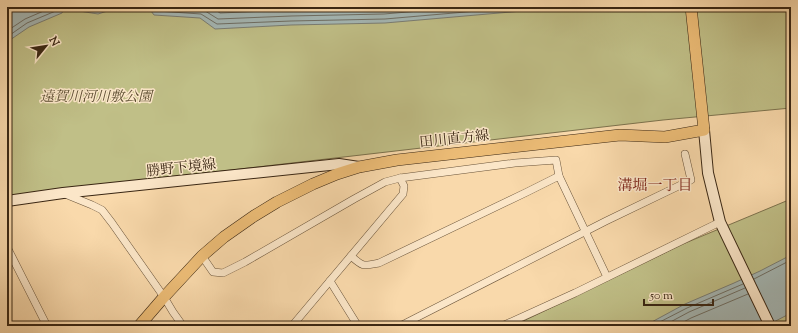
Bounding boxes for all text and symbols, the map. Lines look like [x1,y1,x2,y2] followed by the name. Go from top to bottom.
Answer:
[26,26,66,66] north arrow
[44,33,63,49] text: N
[40,88,154,108] park label: 遠賀川河川敷公園
[418,126,490,154] street label: 田川直方線
[145,155,217,183] street label: 勝野下境線
[617,176,693,197] district label: 溝堀一丁目
[644,281,713,307] scale bar
[649,287,673,305] text: 50 m

